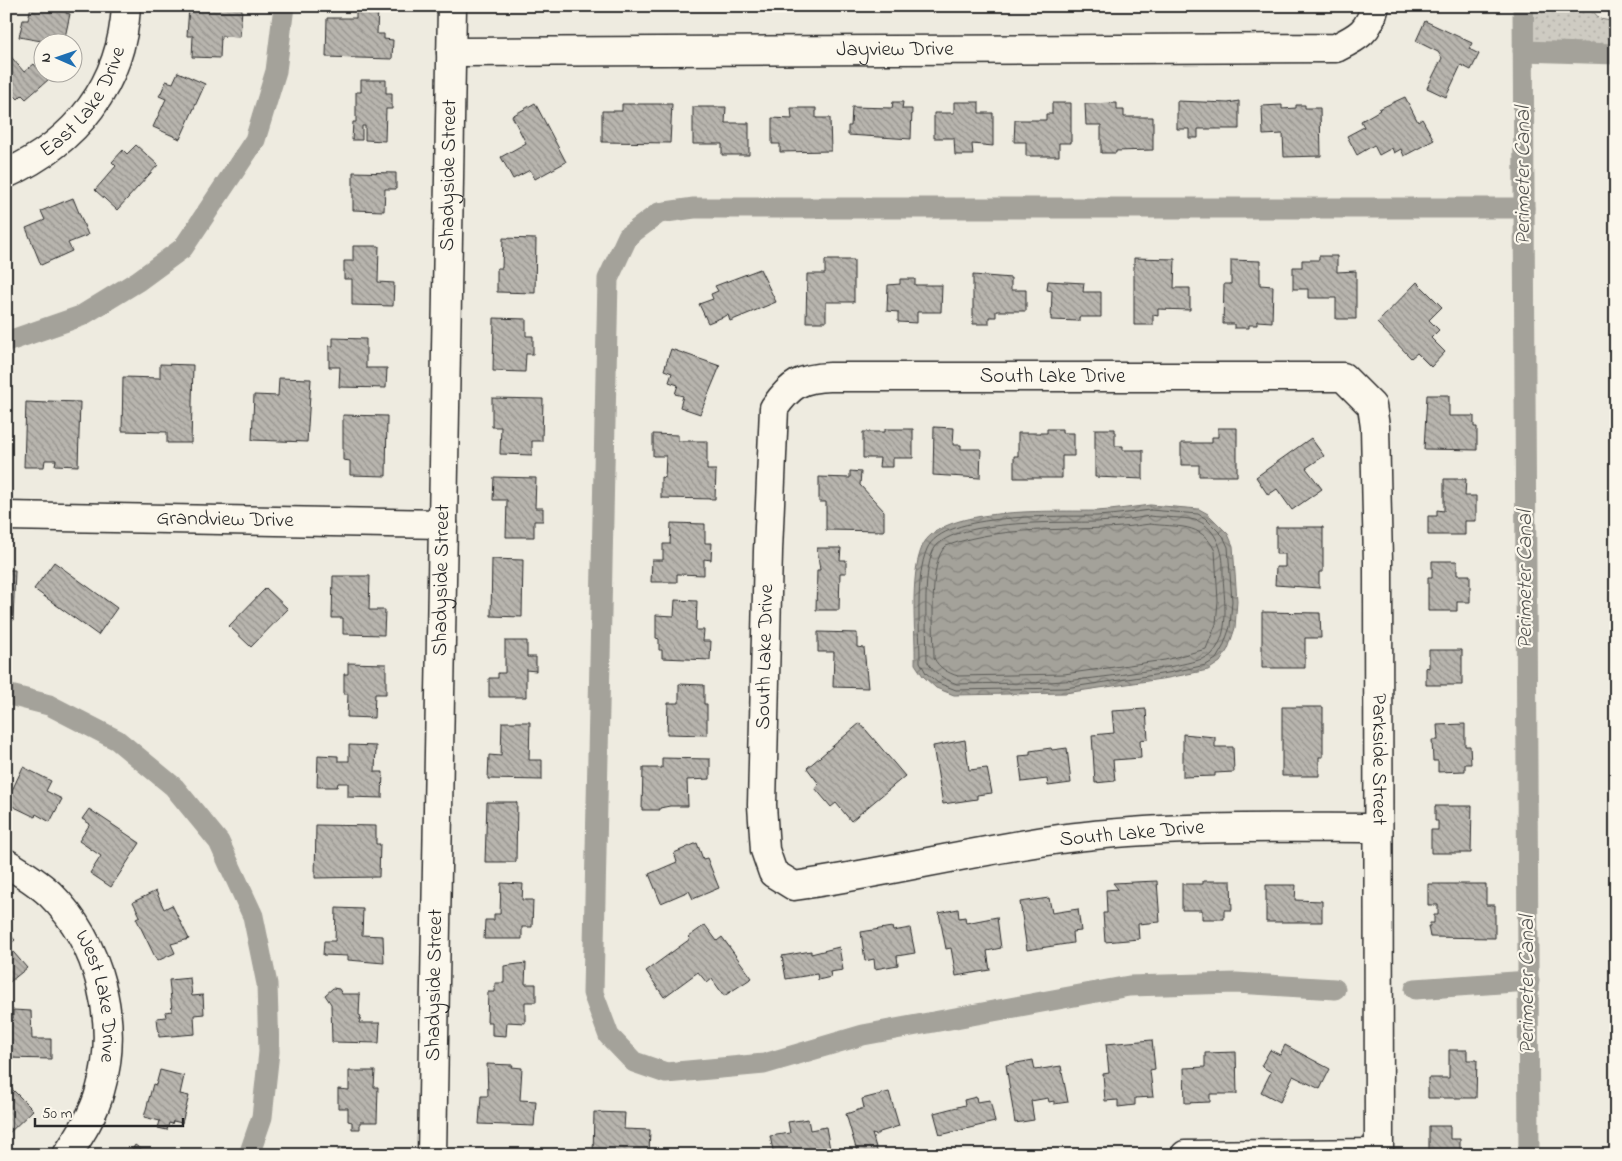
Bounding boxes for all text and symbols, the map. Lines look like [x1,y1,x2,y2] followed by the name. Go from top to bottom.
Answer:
[32,32,82,82] north arrow
[836,35,954,67] street label: Jayview Drive
[34,43,134,166] street label: East Lake Drive
[36,53,57,63] text: N
[433,99,466,252] street label: Shadyside Street
[1508,104,1540,245] water label: Perimeter Canal
[980,362,1126,392] street label: South Lake Drive
[156,504,295,536] street label: Grandview Drive
[426,504,459,656] street label: Shadyside Street
[1510,508,1542,649] water label: Perimeter Canal
[749,583,782,730] street label: South Lake Drive
[1363,693,1393,825] street label: Parkside Street
[1058,813,1206,855] street label: South Lake Drive
[419,909,452,1061] street label: Shadyside Street
[1512,913,1544,1054] water label: Perimeter Canal
[66,925,123,1065] street label: West Lake Drive
[35,1096,182,1128] scale bar
[42,1103,73,1125] text: 50 m

